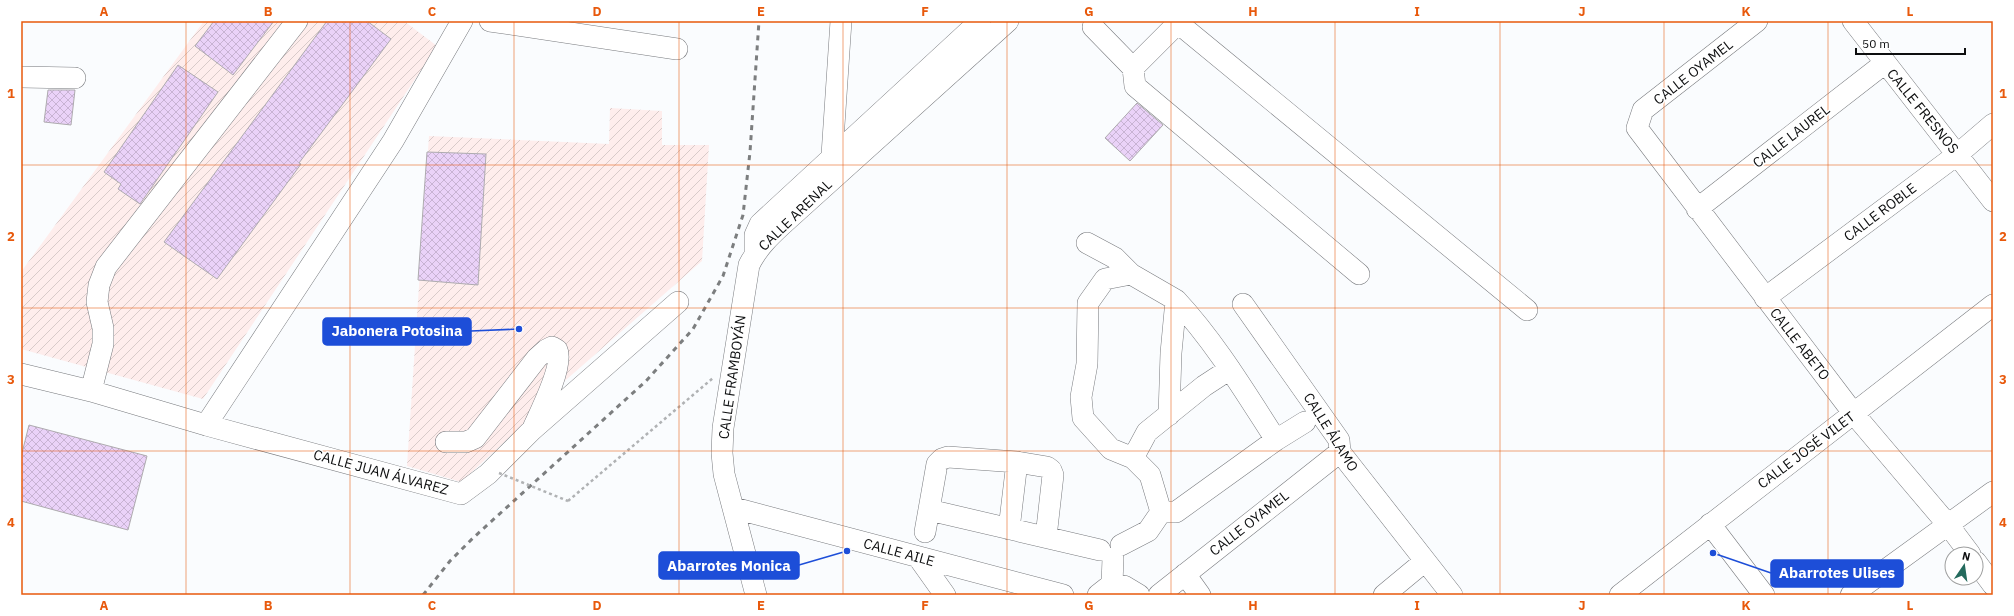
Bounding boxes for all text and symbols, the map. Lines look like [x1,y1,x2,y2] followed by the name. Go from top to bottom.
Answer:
[100,3,109,20] text: A
[264,3,273,20] text: B
[428,3,437,20] text: C
[592,3,602,20] text: D
[757,3,765,20] text: E
[921,3,929,20] text: F
[1084,3,1094,20] text: G
[1248,3,1258,20] text: H
[1414,3,1420,20] text: I
[1578,3,1586,20] text: J
[1741,3,1751,20] text: K
[1907,3,1914,20] text: L
[1856,30,1965,56] scale bar
[1650,35,1736,109] street label: CALLE OYAMEL
[1862,36,1890,51] text: 50 m
[1883,65,1963,157] street label: CALLE FRESNOS
[7,85,15,102] text: 1
[1999,85,2007,102] text: 1
[1749,100,1833,172] street label: CALLE LAUREL
[755,175,835,255] street label: CALLE ARENAL
[1840,179,1920,245] street label: CALLE ROBLE
[7,228,15,245] text: 2
[1999,228,2007,245] text: 2
[1766,304,1834,384] street label: CALLE ABETO
[713,314,750,440] street label: CALLE FRAMBOYÁN
[323,318,471,345] callout: Jabonera Potosina
[331,321,463,340] text: Jabonera Potosina
[7,371,15,388] text: 3
[1999,371,2007,388] text: 3
[1300,389,1363,475] street label: CALLE ÁLAMO
[1753,407,1858,492] street label: CALLE JOSÉ VILET
[312,444,451,499] street label: CALLE JUAN ÁLVAREZ
[1206,486,1292,560] street label: CALLE OYAMEL
[7,514,15,531] text: 4
[1999,514,2007,531] text: 4
[861,534,937,570] street label: CALLE AILE
[1944,546,1984,586] north arrow
[1961,549,1972,564] text: N
[659,552,799,579] callout: Abarrotes Monica
[667,556,791,575] text: Abarrotes Monica
[1771,560,1903,587] callout: Abarrotes Ulises
[1779,563,1896,582] text: Abarrotes Ulises
[100,597,109,614] text: A
[264,597,273,614] text: B
[428,597,437,614] text: C
[592,597,602,614] text: D
[757,597,765,614] text: E
[921,597,929,614] text: F
[1084,597,1094,614] text: G
[1248,597,1258,614] text: H
[1414,597,1420,614] text: I
[1578,597,1586,614] text: J
[1741,597,1751,614] text: K
[1907,597,1914,614] text: L

